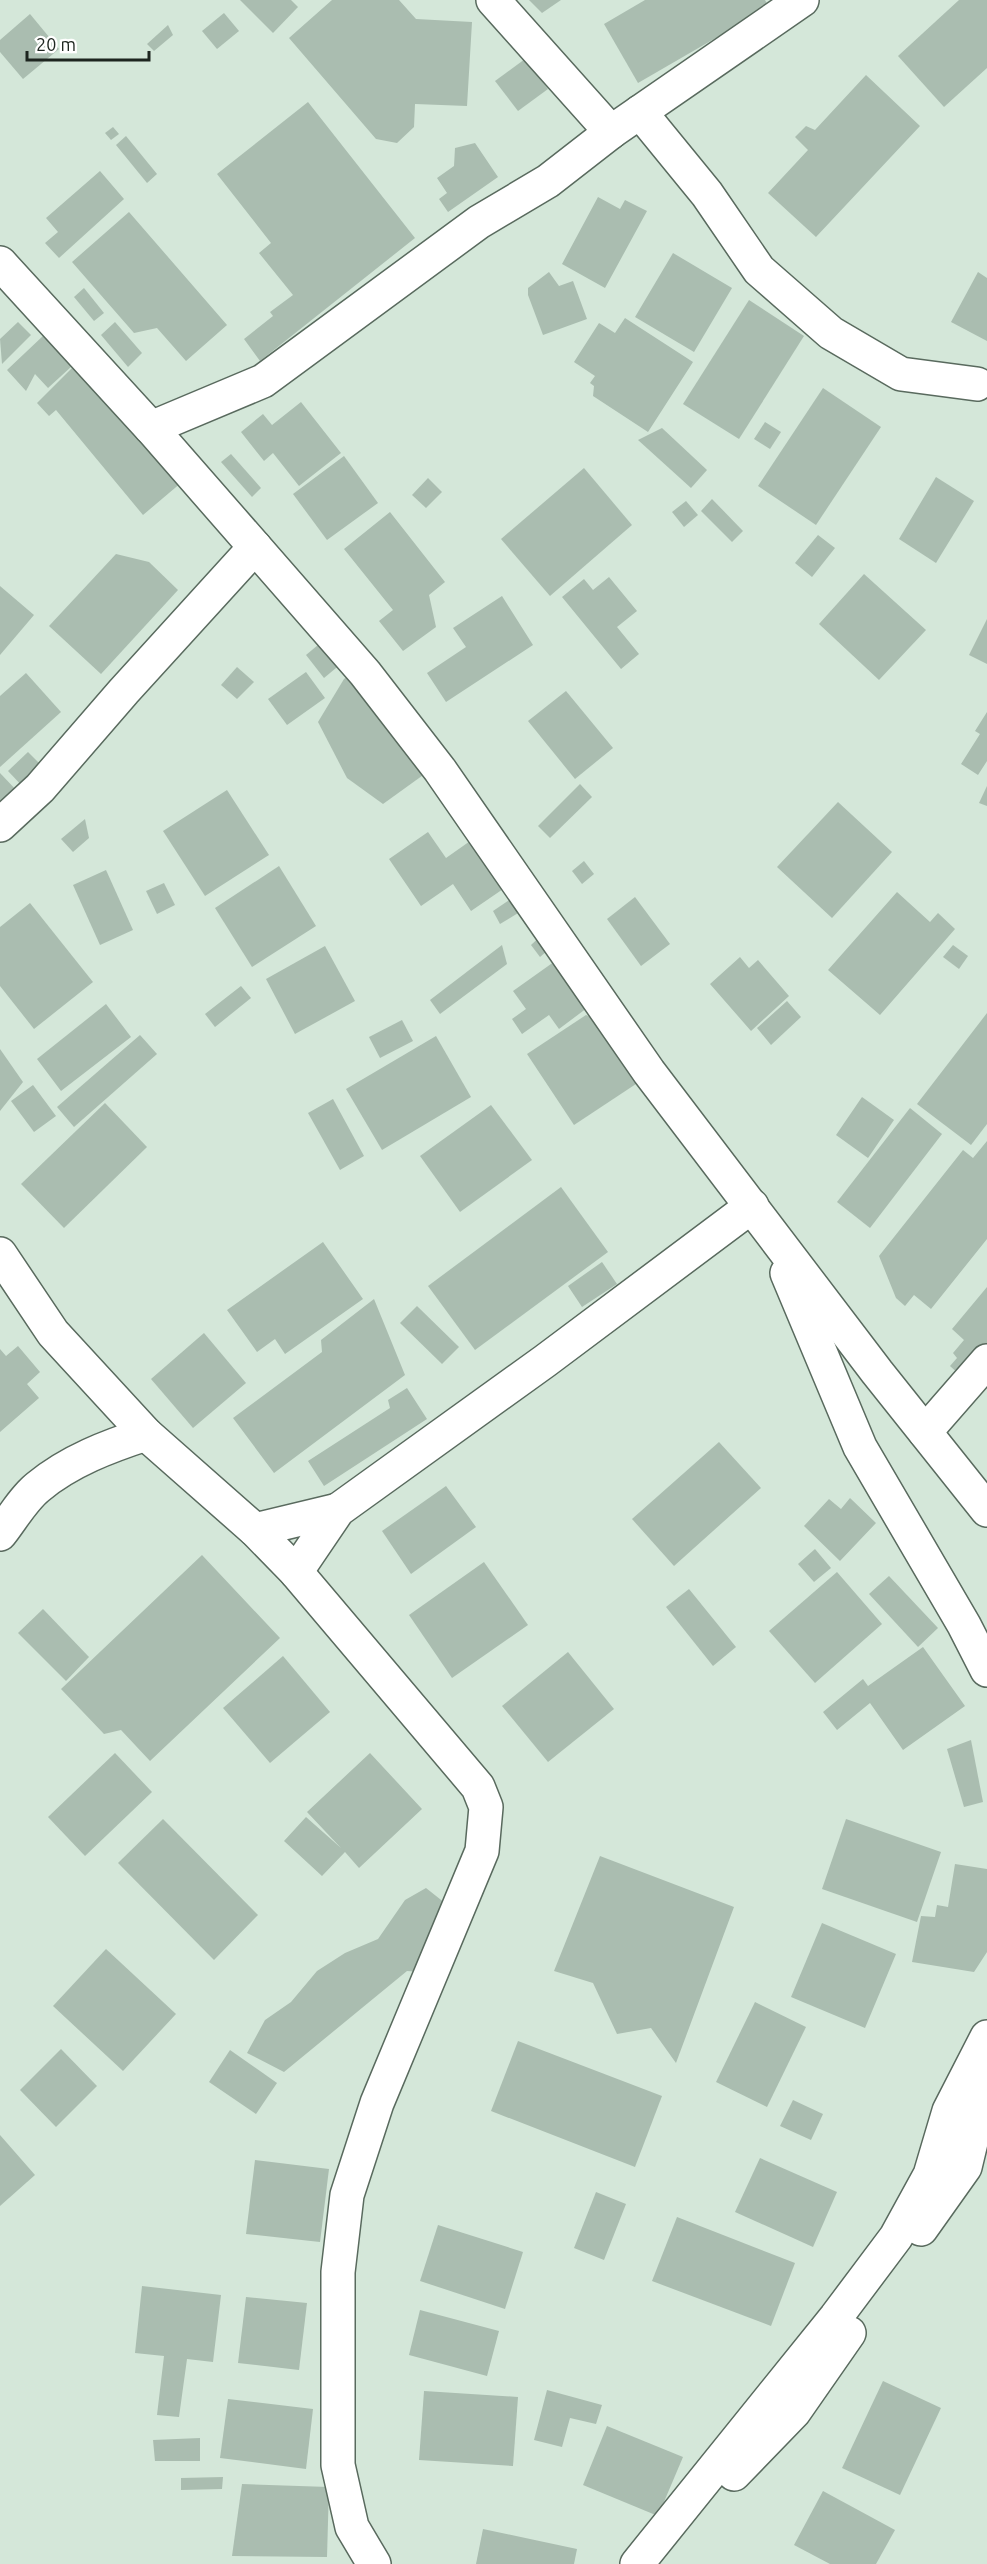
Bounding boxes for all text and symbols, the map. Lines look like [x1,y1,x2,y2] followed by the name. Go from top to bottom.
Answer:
[27,24,148,62] scale bar
[36,34,76,54] text: 20 m

